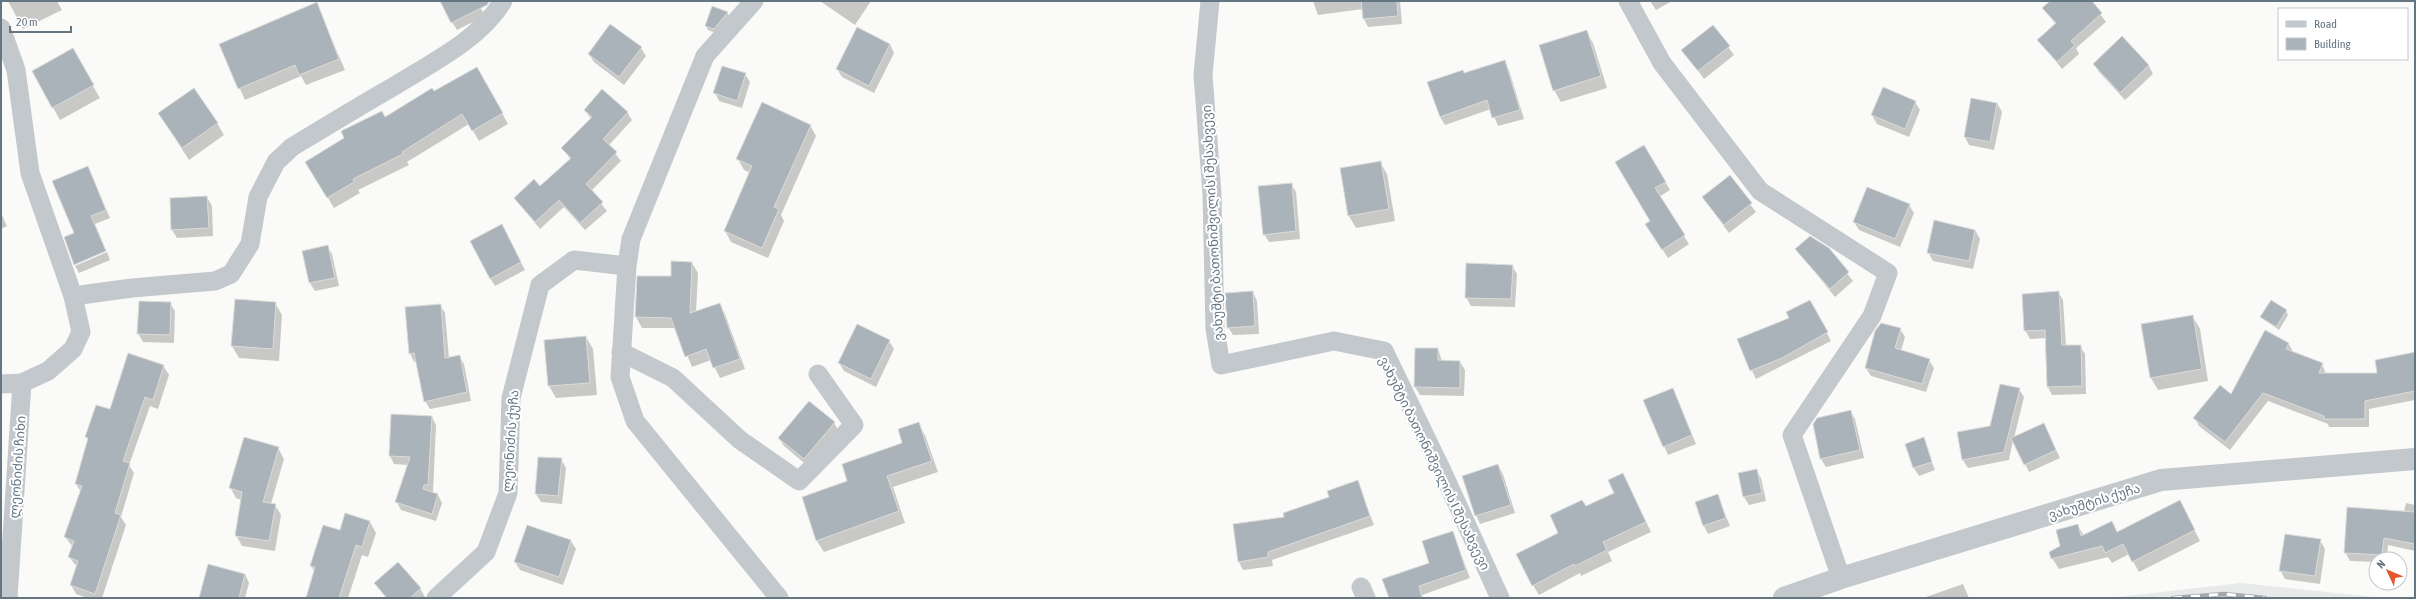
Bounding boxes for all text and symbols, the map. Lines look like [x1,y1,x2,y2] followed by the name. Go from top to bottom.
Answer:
[10,8,71,34] scale bar
[2278,8,2408,60] legend
[16,15,38,29] text: 20 m
[2314,17,2337,31] text: Road
[2314,37,2352,51] text: Building
[1199,105,1227,341] street label: ვახუშტი ბათონიშვილის I შესახვევი
[1375,354,1493,573] street label: ვახუშტი ბათონიშვილის I შესახვევი
[499,389,523,493] street label: ლეონიძის ქუჩა
[6,415,30,519] street label: ლეონიძის ჩიხი
[2046,480,2142,523] street label: ვახუშტის ქუჩა
[2368,551,2408,591] north arrow
[2374,558,2387,571] text: N

